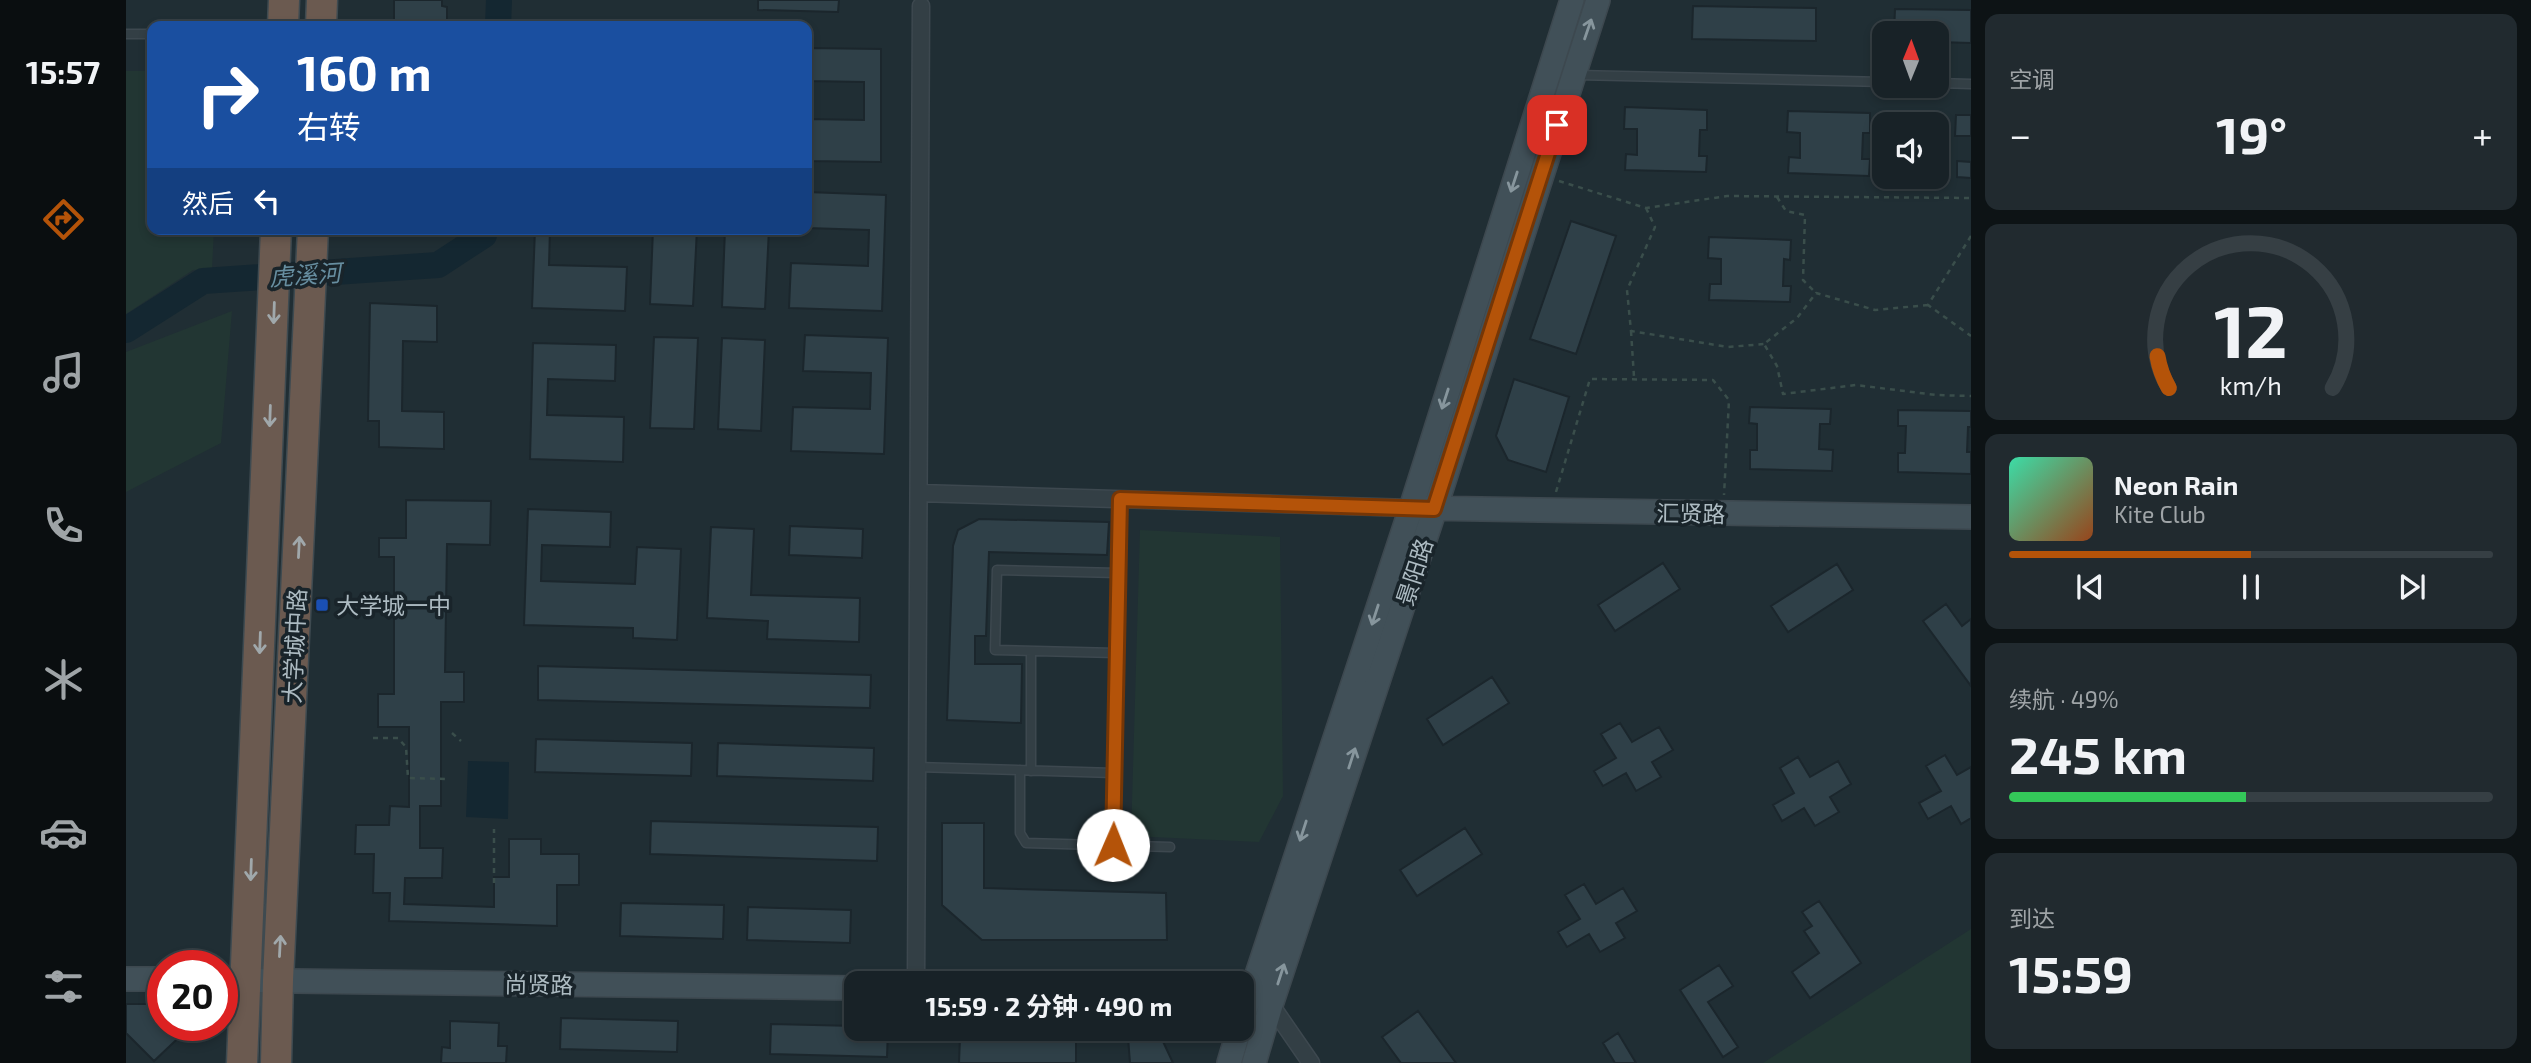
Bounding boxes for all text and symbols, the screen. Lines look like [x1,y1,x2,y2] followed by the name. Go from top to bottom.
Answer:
[1583,18,1596,40] one-way arrow
[1872,21,1950,98] north arrow
[1872,21,1949,189] map controls
[297,42,432,101] text: 160 m
[182,49,273,140] icon: right
[26,52,100,90] text: 15:57
[2009,65,2055,93] text: 空调
[1527,95,1587,155] pin
[2216,102,2287,164] text: 19°
[1538,106,1576,144] icon: arrive
[297,107,361,145] text: 右转
[2009,111,2031,157] text: −
[2472,111,2493,157] text: +
[1872,112,1949,189] button: sound
[1507,170,1520,192] one-way arrow
[248,182,286,220] icon: left
[182,187,234,218] text: 然后
[39,195,88,244] icon: directions
[268,257,346,291] water label: 虎溪河
[2214,285,2288,373] text: 12
[267,301,280,324] one-way arrow
[39,348,88,397] icon: music
[2220,369,2282,399] text: km/h
[1438,387,1451,409] one-way arrow
[263,404,276,427] one-way arrow
[2114,469,2238,500] text: Neon Rain
[1656,498,1726,528] street label: 汇贤路
[2114,500,2206,528] text: Kite Club
[39,501,88,550] icon: phone
[1390,535,1438,609] street label: 景阳路
[293,537,306,559] one-way arrow
[2071,568,2109,606] icon: previous
[2232,568,2270,606] icon: pause
[2393,568,2431,606] icon: next
[277,588,311,704] street label: 大学城中路
[336,591,451,619] place label: 大学城一中
[314,597,330,613] marker: 大学城一中
[1368,604,1381,626] one-way arrow
[254,631,267,654] one-way arrow
[39,655,88,704] icon: climate
[2009,685,2119,713] text: 续航 · 49%
[2009,722,2187,784] text: 245 km
[1346,747,1359,769] one-way arrow
[39,808,88,857] icon: car
[1076,808,1150,882] position arrow
[1296,820,1309,842] one-way arrow
[244,859,257,882] one-way arrow
[2009,904,2055,932] text: 到达
[273,935,286,958] one-way arrow
[2009,941,2133,1003] text: 15:59
[147,950,238,1041] speed limit sign: 20
[39,962,88,1011] icon: filters
[1276,964,1288,986] one-way arrow
[504,969,574,999] street label: 尚贤路
[925,990,1173,1021] text: 15:59 · 2 分钟 · 490 m

